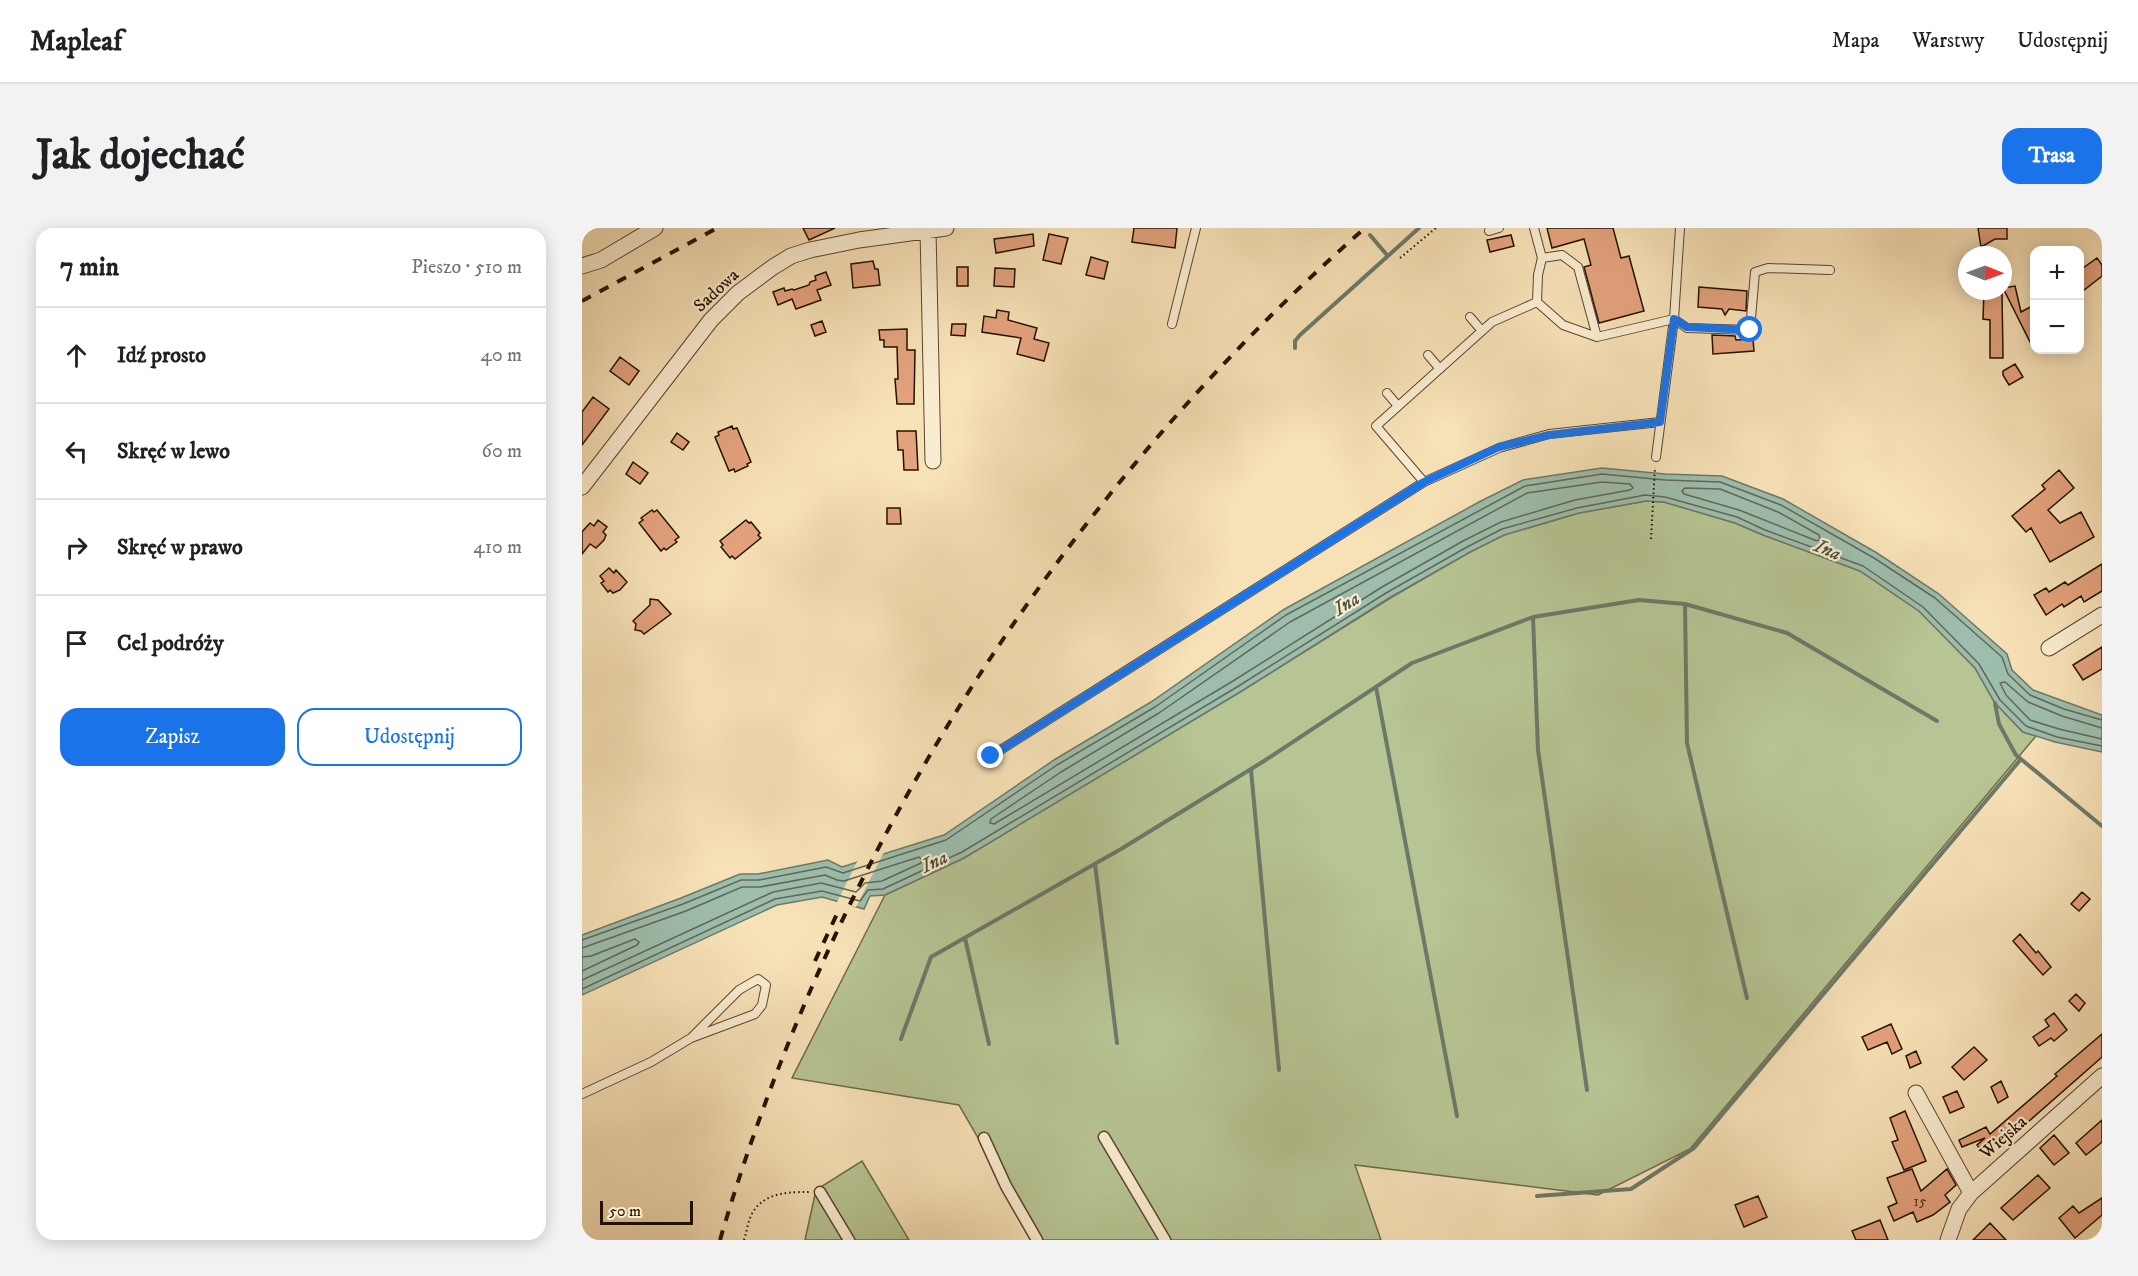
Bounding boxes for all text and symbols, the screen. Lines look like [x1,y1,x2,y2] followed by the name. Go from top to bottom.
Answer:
[30,24,122,59] text: Mapleaf
[1832,28,1879,54] text: Mapa
[1912,28,1984,54] text: Warstwy
[2017,28,2108,54] text: Udostępnij
[2002,128,2102,184] button: Trasa
[36,130,244,182] text: Jak dojechać
[1958,246,2012,300] north arrow
[2030,246,2084,354] map controls
[2030,246,2084,300] button: +
[60,251,119,284] text: 7 min
[411,255,522,280] text: Pieszo · 510 m
[689,264,744,317] street label: Sadowa
[2030,300,2084,354] button: −
[1736,316,1762,342] route start
[60,339,93,372] icon: ahead
[117,342,206,369] text: Idź prosto
[480,343,522,368] text: 40 m
[60,435,93,468] icon: left
[117,438,230,465] text: Skręć w lewo
[482,439,522,464] text: 60 m
[60,531,93,564] icon: right
[1808,533,1845,567] water label: Ina
[117,534,243,561] text: Skręć w prawo
[473,535,522,560] text: 410 m
[1327,587,1365,623] water label: Ina
[60,627,93,660] icon: arrive
[117,630,224,657] text: Cel podróży
[60,708,285,766] button: Zapisz
[297,708,522,766] button: Udostępnij
[977,742,1003,768] route end
[915,845,952,880] water label: Ina
[1975,1111,2032,1165] street label: Wiejska
[1914,1192,1927,1211] house number: 15
[600,1198,693,1226] scale bar
[609,1201,641,1221] text: 50 m

